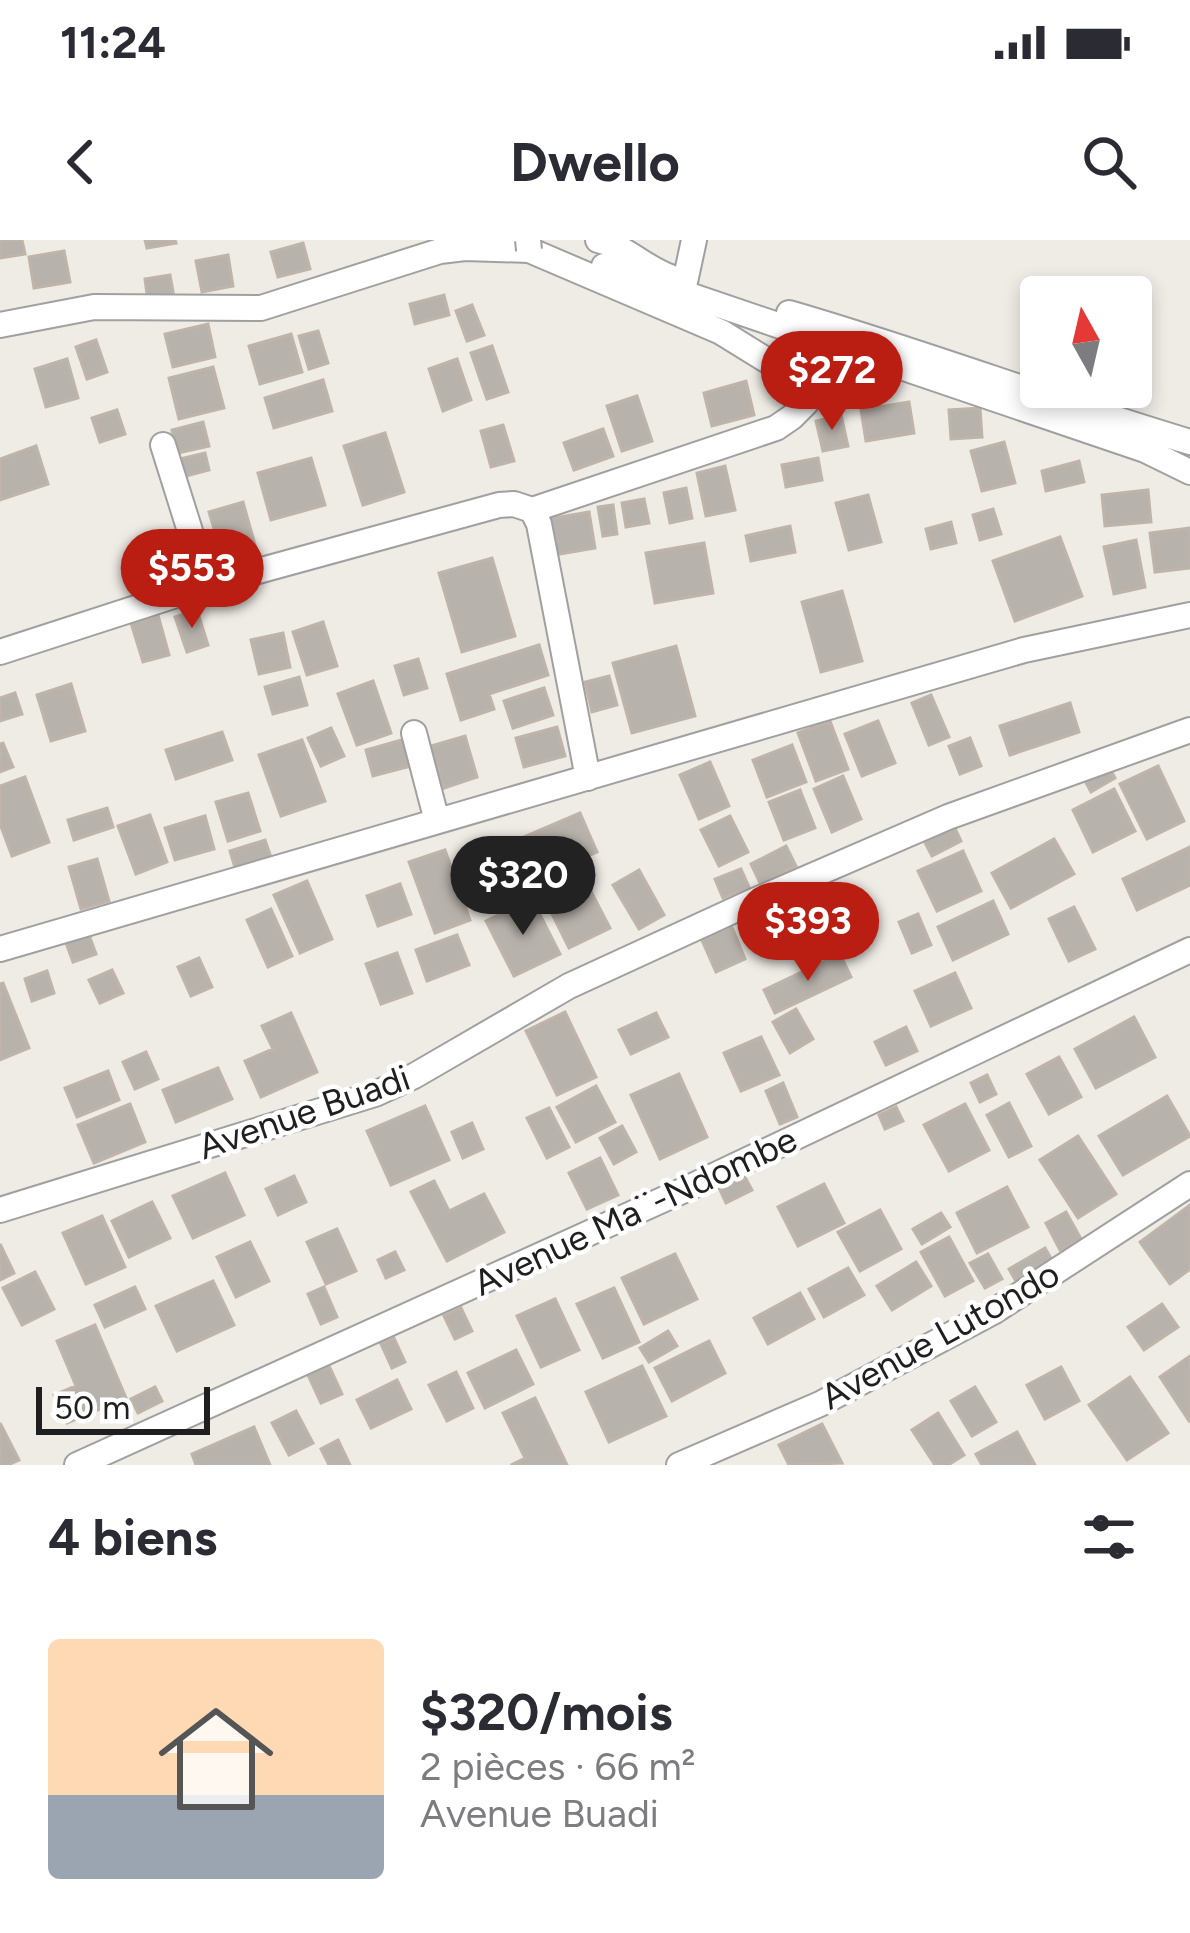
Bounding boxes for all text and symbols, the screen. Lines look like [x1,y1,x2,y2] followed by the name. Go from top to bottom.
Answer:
[60,15,166,69] text: 11:24
[48,129,114,195] icon: back
[1076,129,1142,195] icon: search
[510,130,680,195] text: Dwello
[1020,276,1152,408] north arrow
[1020,276,1152,408] map controls
[761,331,903,433] pin: $272
[788,346,876,393] text: $272
[121,529,263,631] pin: $553
[148,544,236,591] text: $553
[452,836,594,938] pin: $320
[477,851,569,898] text: $320
[737,882,879,984] pin: $393
[764,897,852,944] text: $393
[193,1056,415,1168] street label: Avenue Buadi
[467,1117,803,1305] street label: Avenue Ma¨-Ndombe
[813,1252,1067,1418] street label: Avenue Lutondo
[36,1381,210,1434] scale bar
[54,1388,130,1427] text: 50 m
[1076,1504,1142,1570] icon: filters
[48,1507,217,1568] text: 4 biens
[420,1682,672,1743] text: $320/mois
[144,1687,288,1831] icon: home
[420,1743,696,1790] text: 2 pièces · 66 m²
[420,1790,659,1837] text: Avenue Buadi

